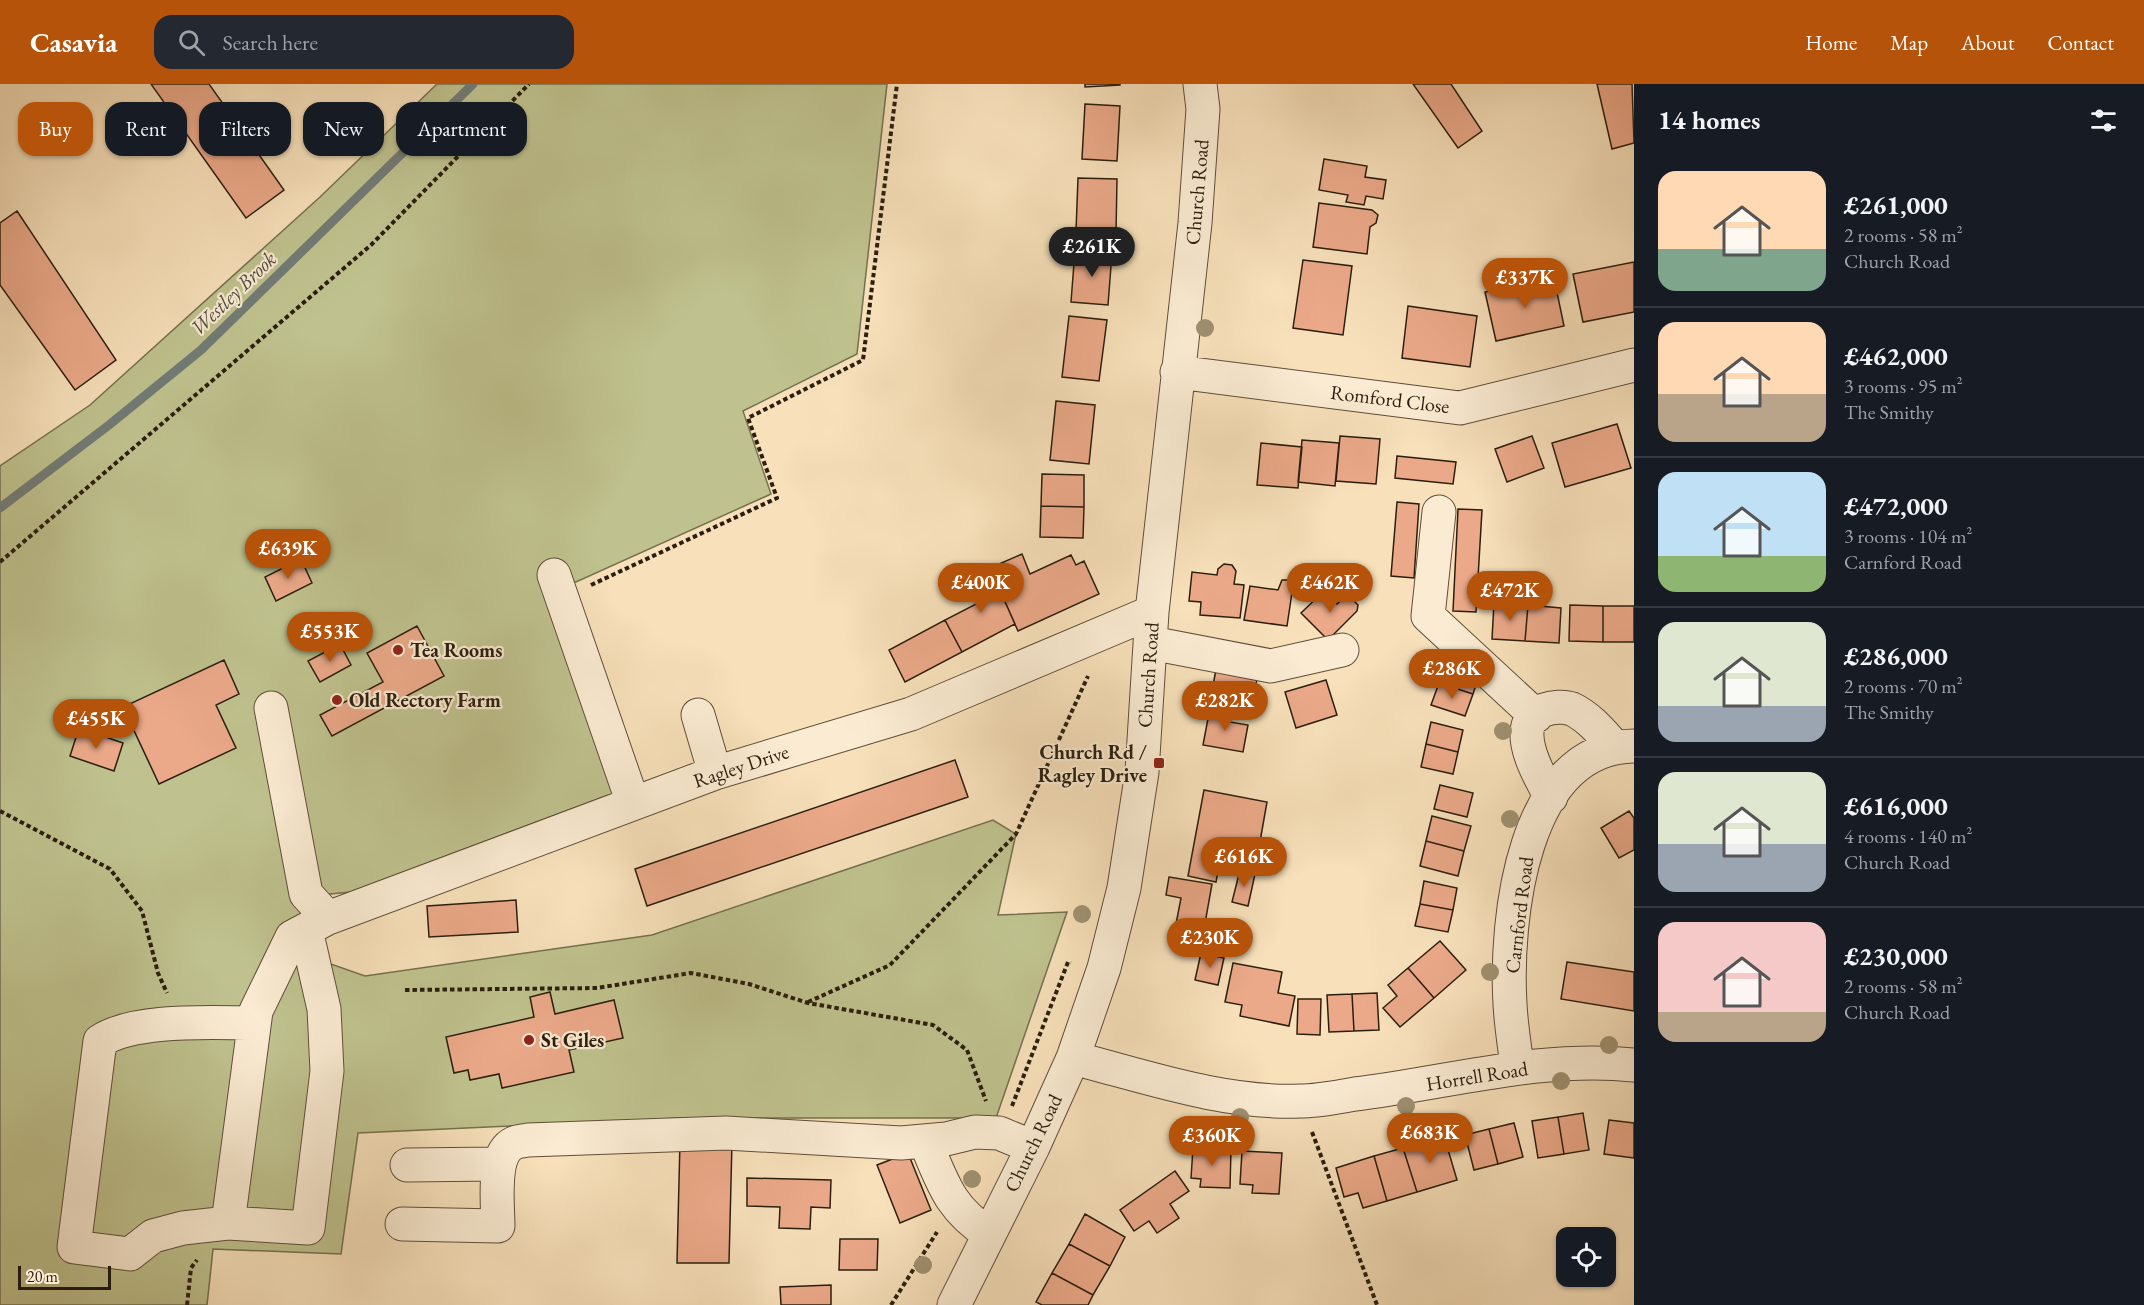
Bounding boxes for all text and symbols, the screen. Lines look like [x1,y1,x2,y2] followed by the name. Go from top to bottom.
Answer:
[154,15,574,69] search box
[30,24,118,60] text: Casavia
[175,26,208,59] icon: search
[223,28,318,57] text: Search here
[1805,29,1857,56] text: Home
[1890,29,1928,56] text: Map
[1961,29,2014,56] text: About
[2047,29,2114,56] text: Contact
[18,102,93,156] chip: Buy
[105,102,187,156] chip: Rent
[199,102,291,156] chip: Filters
[303,102,384,156] chip: New
[396,102,527,156] chip: Apartment
[1658,103,1760,137] text: 14 homes
[2087,104,2120,137] icon: filters
[1179,137,1215,246] street label: Church Road
[1844,188,1948,222] text: £261,000
[1706,195,1778,267] icon: home
[1844,222,1963,248] text: 2 rooms · 58 m²
[1050,227,1134,278] pin: £261K
[1063,233,1121,259] text: £261K
[184,245,282,341] water label: Westley Brook
[1844,248,1950,274] text: Church Road
[1483,258,1567,309] pin: £337K
[1496,264,1554,290] text: £337K
[1844,339,1948,373] text: £462,000
[1706,346,1778,418] icon: home
[1844,373,1963,399] text: 3 rooms · 95 m²
[1329,379,1451,419] street label: Romford Close
[1844,399,1934,425] text: The Smithy
[1844,489,1948,523] text: £472,000
[1706,496,1778,568] icon: home
[1844,523,1972,549] text: 3 rooms · 104 m²
[246,529,330,580] pin: £639K
[259,535,317,561] text: £639K
[1844,549,1962,575] text: Carnford Road
[939,563,1023,614] pin: £400K
[1288,563,1372,614] pin: £462K
[952,569,1010,595] text: £400K
[1301,569,1359,595] text: £462K
[1468,571,1552,622] pin: £472K
[1481,577,1539,603] text: £472K
[288,612,372,663] pin: £553K
[301,618,359,644] text: £553K
[1131,620,1165,729] street label: Church Road
[410,637,502,663] place label: Tea Rooms
[1844,639,1948,673] text: £286,000
[391,643,405,657] marker: Tea Rooms
[1706,646,1778,718] icon: home
[1410,649,1494,700] pin: £286K
[1423,655,1481,681] text: £286K
[1844,673,1963,699] text: 2 rooms · 70 m²
[1183,681,1267,732] pin: £282K
[349,687,501,713] place label: Old Rectory Farm
[1196,687,1254,713] text: £282K
[330,693,344,707] marker: Old Rectory Farm
[54,699,138,750] pin: £455K
[1844,699,1934,725] text: The Smithy
[67,705,125,731] text: £455K
[690,738,792,794] street label: Ragley Drive
[1038,739,1147,788] place label: Church Rd / Ragley Drive
[1152,756,1166,770] marker: Church Rd / Ragley Drive
[1844,789,1948,823] text: £616,000
[1706,796,1778,868] icon: home
[1844,823,1972,849] text: 4 rooms · 140 m²
[1202,837,1286,888] pin: £616K
[1215,843,1273,869] text: £616K
[1844,849,1950,875] text: Church Road
[1499,854,1539,975] street label: Carnford Road
[1168,918,1252,969] pin: £230K
[1181,924,1239,950] text: £230K
[1844,939,1948,973] text: £230,000
[1706,946,1778,1018] icon: home
[1844,973,1963,999] text: 2 rooms · 58 m²
[1844,999,1950,1025] text: Church Road
[541,1027,604,1053] place label: St Giles
[522,1033,536,1047] marker: St Giles
[1424,1055,1531,1097] street label: Horrell Road
[998,1089,1068,1196] street label: Church Road
[1388,1113,1472,1164] pin: £683K
[1170,1116,1254,1167] pin: £360K
[1401,1119,1459,1145] text: £683K
[1183,1122,1241,1148] text: £360K
[1556,1227,1616,1287] map controls
[1556,1227,1616,1287] button: locate
[18,1263,111,1290] scale bar
[27,1266,58,1287] text: 20 m

